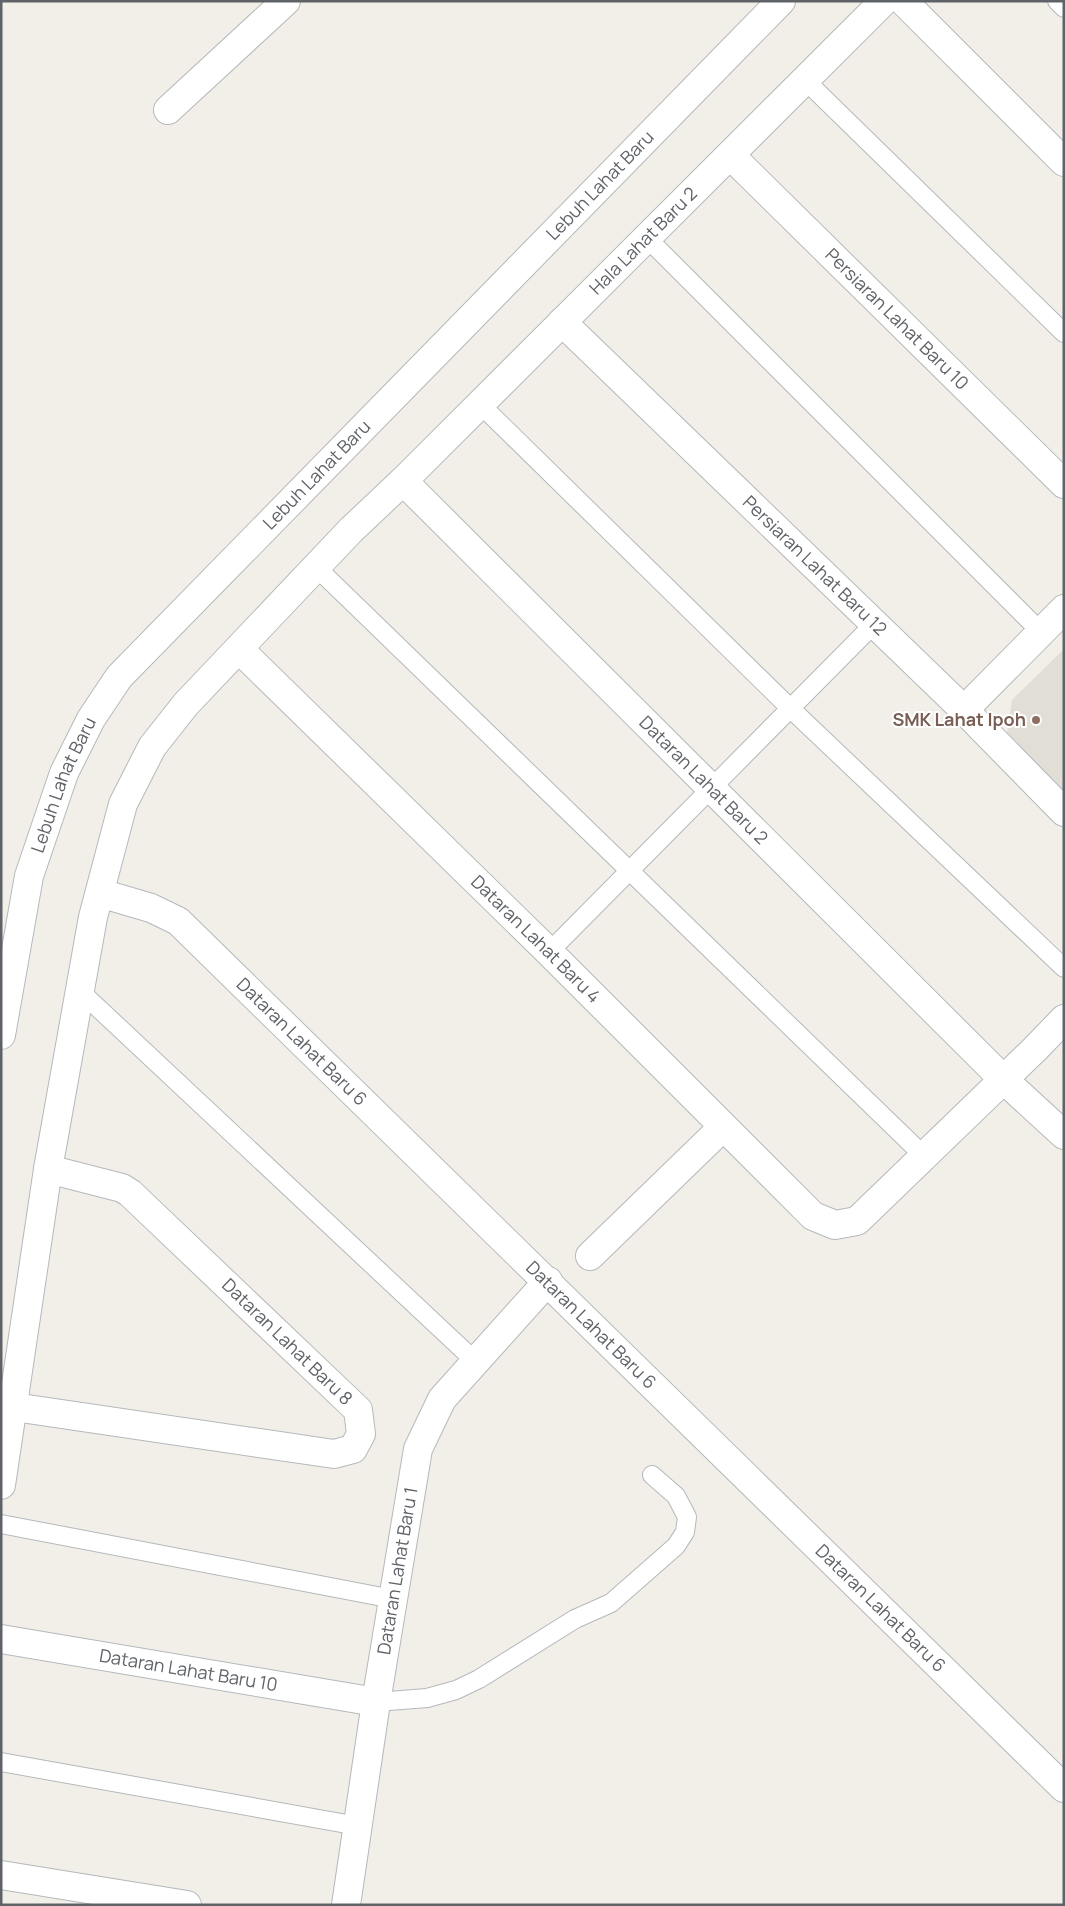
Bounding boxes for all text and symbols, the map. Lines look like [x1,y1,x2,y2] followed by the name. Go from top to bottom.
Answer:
[541,125,659,245] street label: Lebuh Lahat Baru
[584,181,702,299] street label: Hala Lahat Baru 2
[821,243,974,394] street label: Persiaran Lahat Baru 10
[257,414,375,534] street label: Lebuh Lahat Baru
[738,490,892,640] street label: Persiaran Lahat Baru 12
[892,707,1026,731] place label: SMK Lahat Ipoh
[634,710,774,849] street label: Dataran Lahat Baru 2
[25,713,101,856] street label: Lebuh Lahat Baru
[1030,714,1042,726] marker: SMK Lahat Ipoh
[466,869,606,1008] street label: Dataran Lahat Baru 4
[232,972,373,1110] street label: Dataran Lahat Baru 6
[521,1255,662,1394] street label: Dataran Lahat Baru 6
[217,1273,358,1410] street label: Dataran Lahat Baru 8
[371,1485,422,1656] street label: Dataran Lahat Baru 1
[811,1538,952,1677] street label: Dataran Lahat Baru 6
[98,1643,279,1696] street label: Dataran Lahat Baru 10

